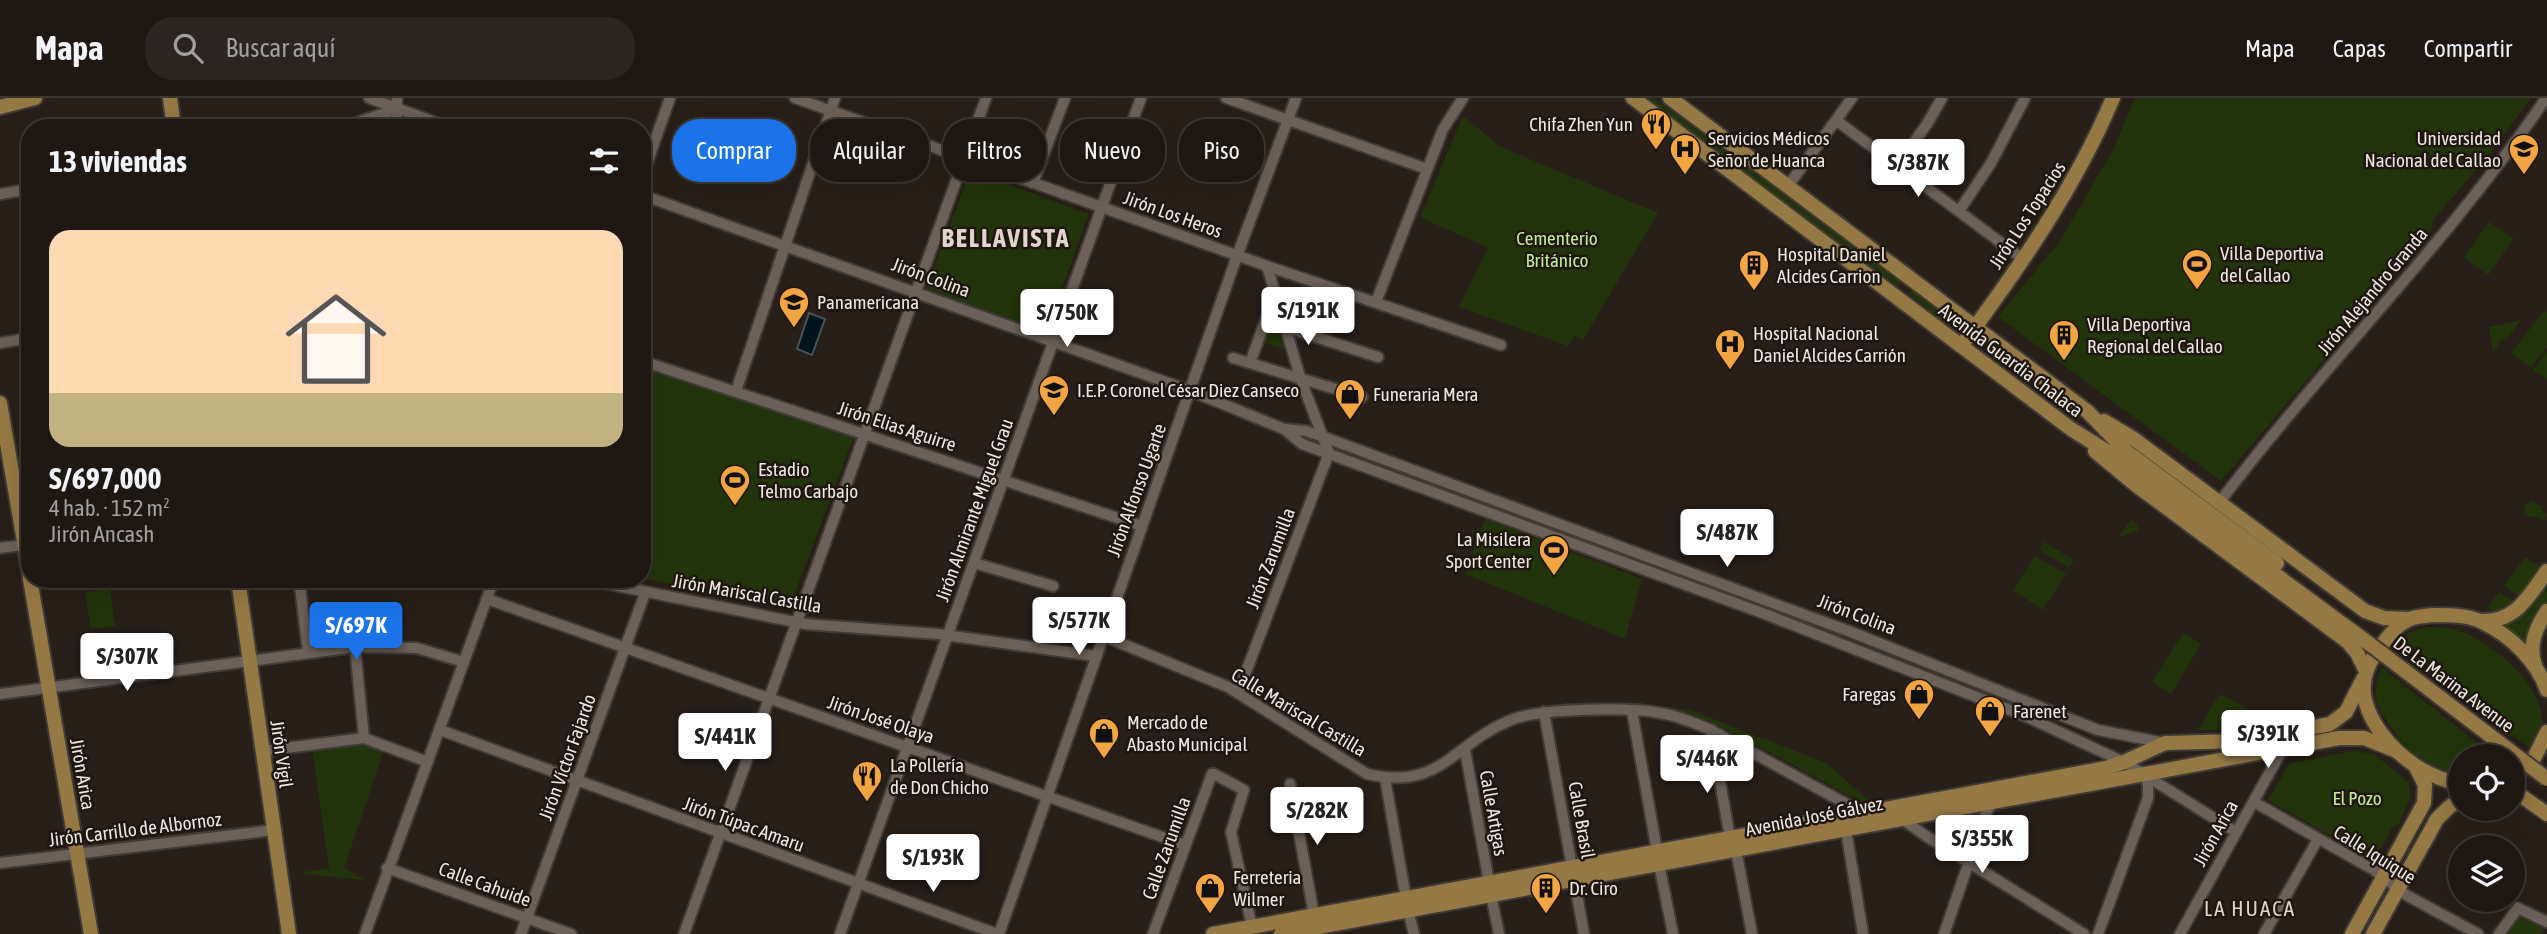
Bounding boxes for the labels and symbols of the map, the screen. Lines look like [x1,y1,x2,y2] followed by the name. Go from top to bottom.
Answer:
[1639,107,1673,151] restaurant icon: Chifa Zhen Yun
[1529,113,1633,135] place label: Chifa Zhen Yun
[1708,127,1830,171] place label: Servicios Médicos Señor de Huanca
[2364,127,2501,171] place label: Universidad Nacional del Callao
[1668,132,1702,176] hospital icon: Servicios Médicos Señor de Huanca
[2507,132,2541,176] school or university icon: Universidad Nacional del Callao
[1861,140,1975,199] pin: S/387K
[1984,157,2070,273] street label: Jirón Los Topacios
[1121,186,1226,242] street label: Jirón Los Heros
[941,223,1071,253] district label: BELLAVISTA
[2312,223,2432,359] street label: Jirón Alejandro Granda
[1516,227,1598,271] park label: Cementerio Británico
[2220,242,2324,286] place label: Villa Deportiva del Callao
[1777,243,1886,287] place label: Hospital Daniel Alcides Carrion
[2180,247,2214,291] sports icon: Villa Deportiva del Callao
[1737,248,1771,292] building icon: Hospital Daniel Alcides Carrion
[889,253,973,301] street label: Jirón Colina
[777,285,811,329] school or university icon: Panamericana
[1251,288,1365,347] pin: S/191K
[1010,289,1124,349] pin: S/750K
[817,291,919,313] place label: Panamericana
[1935,299,2087,421] street label: Avenida Guardia Chalaca
[2087,313,2223,357] place label: Villa Deportiva Regional del Callao
[2047,318,2081,362] building icon: Villa Deportiva Regional del Callao
[1753,322,1906,366] place label: Hospital Nacional Daniel Alcides Carrión
[1713,327,1747,371] hospital icon: Hospital Nacional Daniel Alcides Carrión
[1037,373,1071,417] school or university icon: I.E.P. Coronel César Diez Canseco
[1333,377,1367,421] shop icon: Funeraria Mera
[1077,379,1299,401] place label: I.E.P. Coronel César Diez Canseco
[1373,383,1478,405] place label: Funeraria Mera
[835,396,959,456] street label: Jirón Elias Aguirre
[931,416,1017,604] street label: Jirón Almirante Miguel Grau
[1102,420,1170,560] street label: Jirón Alfonso Ugarte
[758,458,858,502] place label: Estadio Telmo Carbajo
[718,463,752,507] sports icon: Estadio Telmo Carbajo
[1241,505,1299,611] street label: Jirón Zarumilla
[1670,510,1784,569] pin: S/487K
[1446,528,1531,572] place label: La Misilera Sport Center
[1537,533,1571,577] sports icon: La Misilera Sport Center
[671,569,823,617] street label: Jirón Mariscal Castilla
[1815,589,1899,639] street label: Jirón Colina
[1022,598,1136,657] pin: S/577K
[299,602,413,662] pin: S/697K
[2389,631,2519,737] street label: De La Marina Avenue
[70,634,184,693] pin: S/307K
[1228,663,1370,761] street label: Calle Mariscal Castilla
[1902,677,1936,721] shop icon: Faregas
[1842,683,1896,705] place label: Faregas
[825,690,937,748] street label: Jirón José Olaya
[534,691,600,823] street label: Jirón Víctor Fajardo
[1973,694,2007,738] shop icon: Farenet
[2013,700,2067,722] place label: Farenet
[2211,710,2325,770] pin: S/391K
[1127,711,1247,755] place label: Mercado de Abasto Municipal
[668,714,782,773] pin: S/441K
[1087,716,1121,760] shop icon: Mercado de Abasto Municipal
[266,719,298,789] street label: Jirón Vigil
[1650,736,1764,795] pin: S/446K
[66,737,100,811] street label: Jirón Arica
[890,754,989,798] place label: La Pollería de Don Chicho
[850,759,884,803] restaurant icon: La Pollería de Don Chicho
[1476,769,1512,858] street label: Calle Artigas
[1564,780,1600,860] street label: Calle Brasil
[2332,787,2382,809] park label: El Pozo
[1260,788,1374,847] pin: S/282K
[680,792,808,856] street label: Jirón Túpac Amaru
[1743,792,1885,840] street label: Avenida José Gálvez
[1137,794,1195,902] street label: Calle Zarumilla
[2188,796,2242,870] street label: Jirón Arica
[47,807,223,851] street label: Jirón Carrillo de Albornoz
[1925,816,2039,875] pin: S/355K
[2330,820,2420,888] street label: Calle Iquique
[876,834,990,894] pin: S/193K
[436,857,534,911] street label: Calle Cahuide
[1233,866,1301,910] place label: Ferreteria Wilmer
[1193,871,1227,915] shop icon: Ferreteria Wilmer
[1529,871,1563,915] building icon: Dr. Ciro
[1569,877,1618,899] place label: Dr. Ciro
[2204,896,2296,920] district label: LA HUACA

